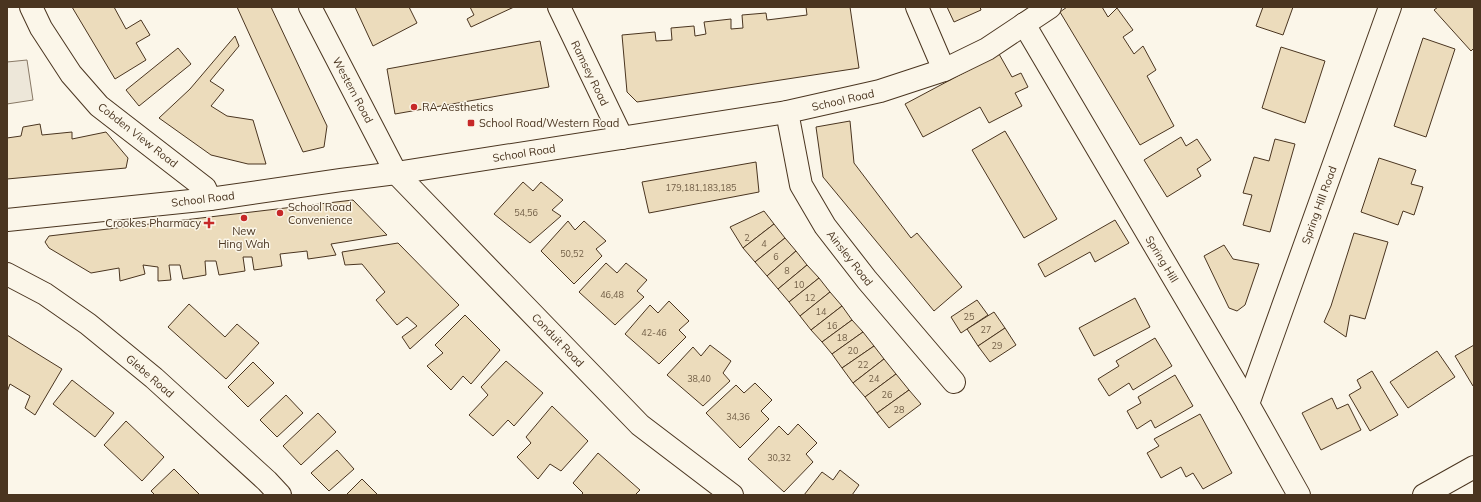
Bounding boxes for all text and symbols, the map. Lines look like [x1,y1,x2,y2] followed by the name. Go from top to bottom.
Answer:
[568,38,612,108] street label: Ramsey Road
[330,54,376,126] street label: Western Road
[810,86,876,114] street label: School Road
[95,99,181,171] street label: Cobden View Road
[422,100,494,114] place label: RA Aesthetics
[409,102,419,112] marker: RA Aesthetics
[479,116,619,130] place label: School Road/Western Road
[466,118,476,128] marker: School Road/Western Road
[491,141,557,165] street label: School Road
[1298,164,1340,246] street label: Spring Hill Road
[666,182,737,193] house number: 179,181,183,185
[171,188,235,210] street label: School Road
[288,200,352,227] place label: School Road Convenience
[514,207,538,218] house number: 54,56
[275,208,285,218] marker: School Road Convenience
[239,213,249,223] marker: New Hing Wah
[105,216,201,230] place label: Crookes Pharmacy
[204,218,214,228] marker: Crookes Pharmacy
[218,224,270,251] place label: New Hing Wah
[824,227,876,289] street label: Ainsley Road
[744,232,750,243] house number: 2
[1143,233,1181,285] street label: Spring Hill
[761,238,767,249] house number: 4
[560,248,584,259] house number: 50,52
[773,251,779,262] house number: 6
[784,265,790,276] house number: 8
[794,279,804,290] house number: 10
[600,289,624,300] house number: 46,48
[805,292,815,303] house number: 12
[816,306,827,317] house number: 14
[529,310,587,370] street label: Conduit Road
[964,311,975,322] house number: 25
[827,320,837,331] house number: 16
[981,324,991,335] house number: 27
[641,327,667,338] house number: 42-46
[837,332,847,343] house number: 18
[992,340,1002,351] house number: 29
[848,345,858,356] house number: 20
[123,351,177,401] street label: Glebe Road
[858,359,868,370] house number: 22
[687,373,711,384] house number: 38,40
[869,373,880,384] house number: 24
[882,389,892,400] house number: 26
[894,404,904,415] house number: 28
[726,411,750,422] house number: 34,36
[767,452,791,463] house number: 30,32

